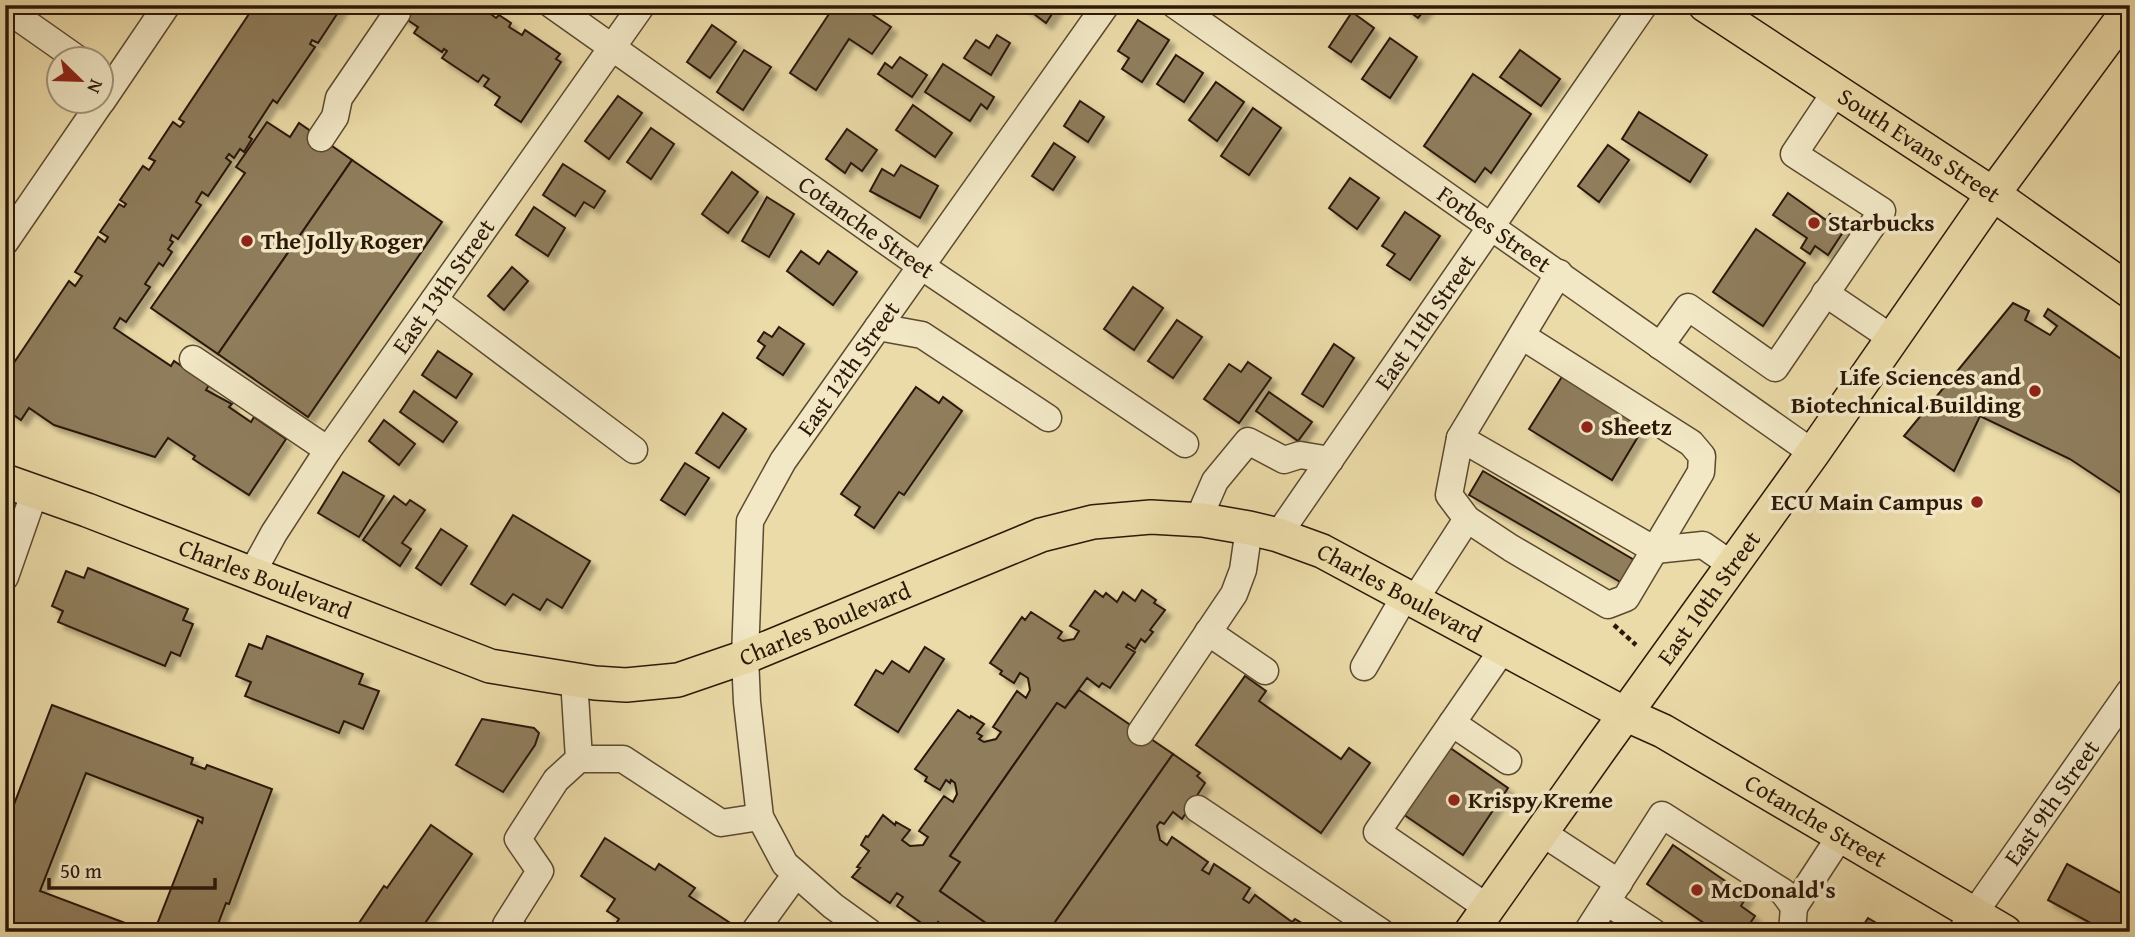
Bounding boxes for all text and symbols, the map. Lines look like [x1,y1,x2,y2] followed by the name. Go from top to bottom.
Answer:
[46,46,116,116] north arrow
[80,75,111,98] text: N
[1831,79,2008,211] street label: South Evans Street
[791,167,942,288] street label: Cotanche Street
[1430,176,1559,281] street label: Forbes Street
[1828,205,1935,240] place label: Starbucks
[383,211,503,361] street label: East 13th Street
[1806,215,1822,231] marker: Starbucks
[261,223,423,258] place label: The Jolly Roger
[239,233,255,249] marker: The Jolly Roger
[1365,246,1484,397] street label: East 11th Street
[788,293,908,443] street label: East 12th Street
[1791,359,2021,422] place label: Life Sciences and Biotechnical Building
[2027,383,2043,399] marker: Life Sciences and Biotechnical Building
[1601,409,1672,444] place label: Sheetz
[1579,419,1595,435] marker: Sheetz
[1771,484,1963,519] place label: ECU Main Campus
[1969,494,1985,510] marker: ECU Main Campus
[1648,523,1769,672] street label: East 10th Street
[174,529,357,628] street label: Charles Boulevard
[1311,534,1489,651] street label: Charles Boulevard
[734,573,916,675] street label: Charles Boulevard
[1995,732,2108,872] street label: East 9th Street
[1738,765,1894,876] street label: Cotanche Street
[1468,782,1613,817] place label: Krispy Kreme
[1446,792,1462,808] marker: Krispy Kreme
[49,846,215,890] scale bar
[60,855,102,886] text: 50 m
[1711,872,1836,907] place label: McDonald's
[1689,882,1705,898] marker: McDonald's

